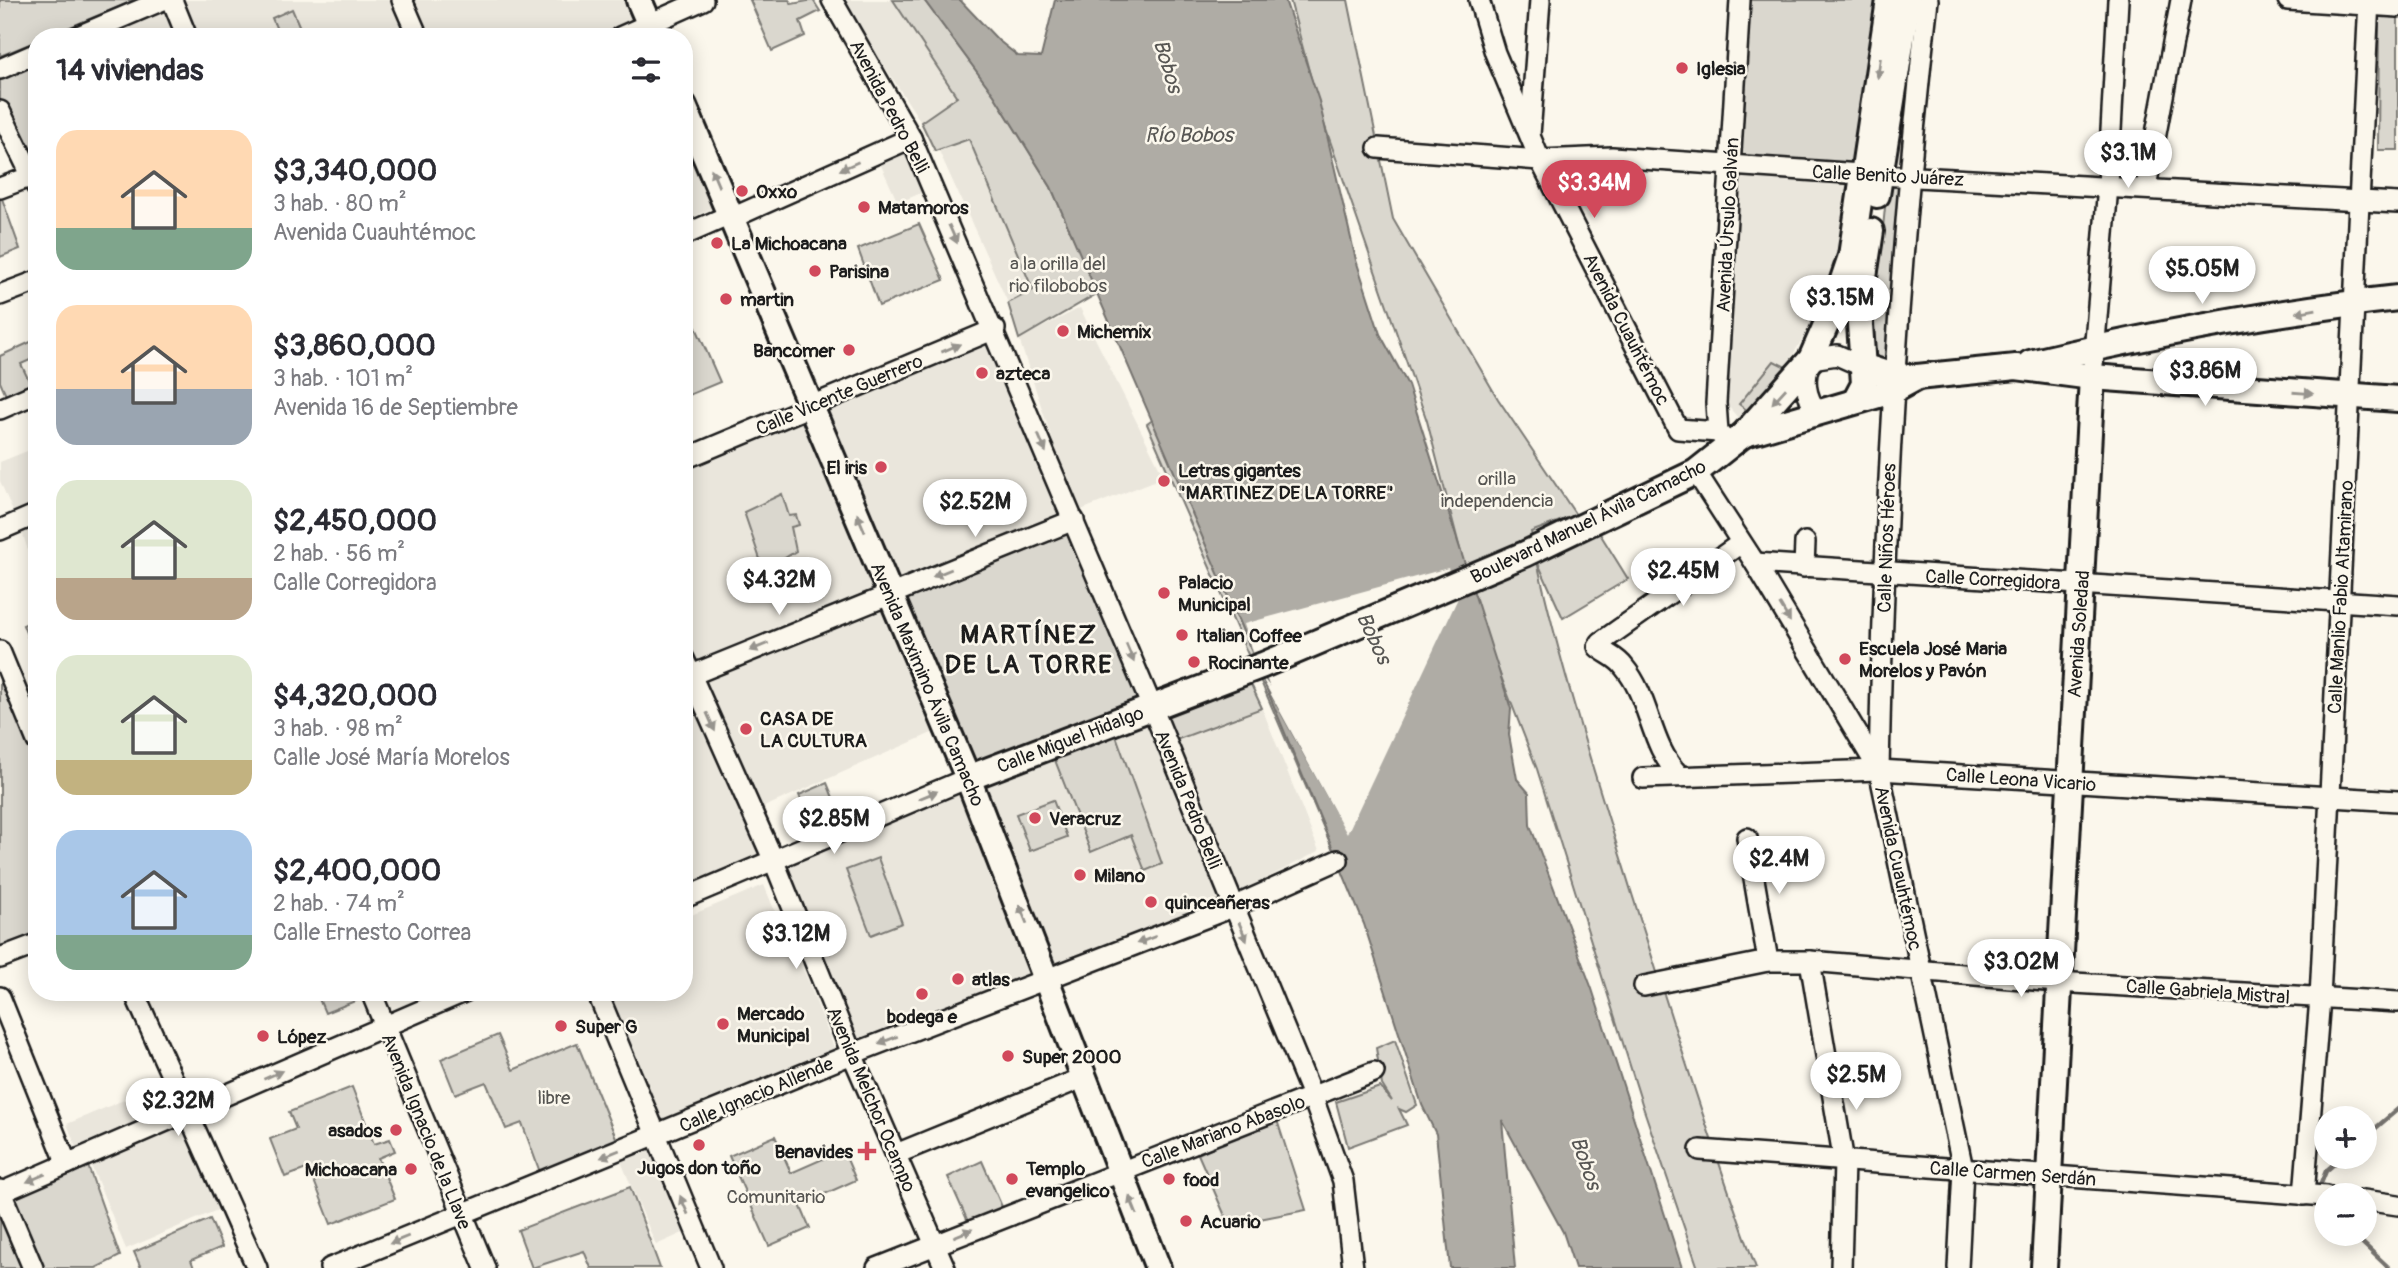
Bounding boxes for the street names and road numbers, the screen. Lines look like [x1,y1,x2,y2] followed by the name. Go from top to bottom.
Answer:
[844,36,934,177] street label: Avenida Pedro Belli
[1711,137,1745,313] street label: Avenida Úrsulo Galván
[1811,160,1965,192] street label: Calle Benito Juárez
[1577,249,1675,410] street label: Avenida Cuauhtémoc
[752,349,926,441] street label: Calle Vicente Guerrero
[1467,454,1710,589] street label: Boulevard Manuel Ávila Camacho
[1872,462,1902,613] street label: Calle Niños Héroes
[2323,479,2359,715] street label: Calle Manlio Fabio Altamirano
[865,559,989,810] street label: Avenida Maximino Ávila Camacho
[1925,564,2061,596] street label: Calle Corregidora
[2063,570,2095,699] street label: Avenida Soledad
[994,701,1147,779] street label: Calle Miguel Hidalgo
[1149,726,1227,872] street label: Avenida Pedro Belli
[1945,763,2097,797] street label: Calle Leona Vicario
[1869,784,1927,953] street label: Avenida Cuauhtémoc
[2125,974,2291,1010] street label: Calle Gabriela Mistral
[821,1003,921,1196] street label: Avenida Melchor Ocampo
[376,1030,477,1234] street label: Avenida Ignacio de la Llave
[676,1051,838,1138] street label: Calle Ignacio Allende
[1138,1090,1309,1174] street label: Calle Mariano Abasolo
[1929,1156,2097,1192] street label: Calle Carmen Serdán

